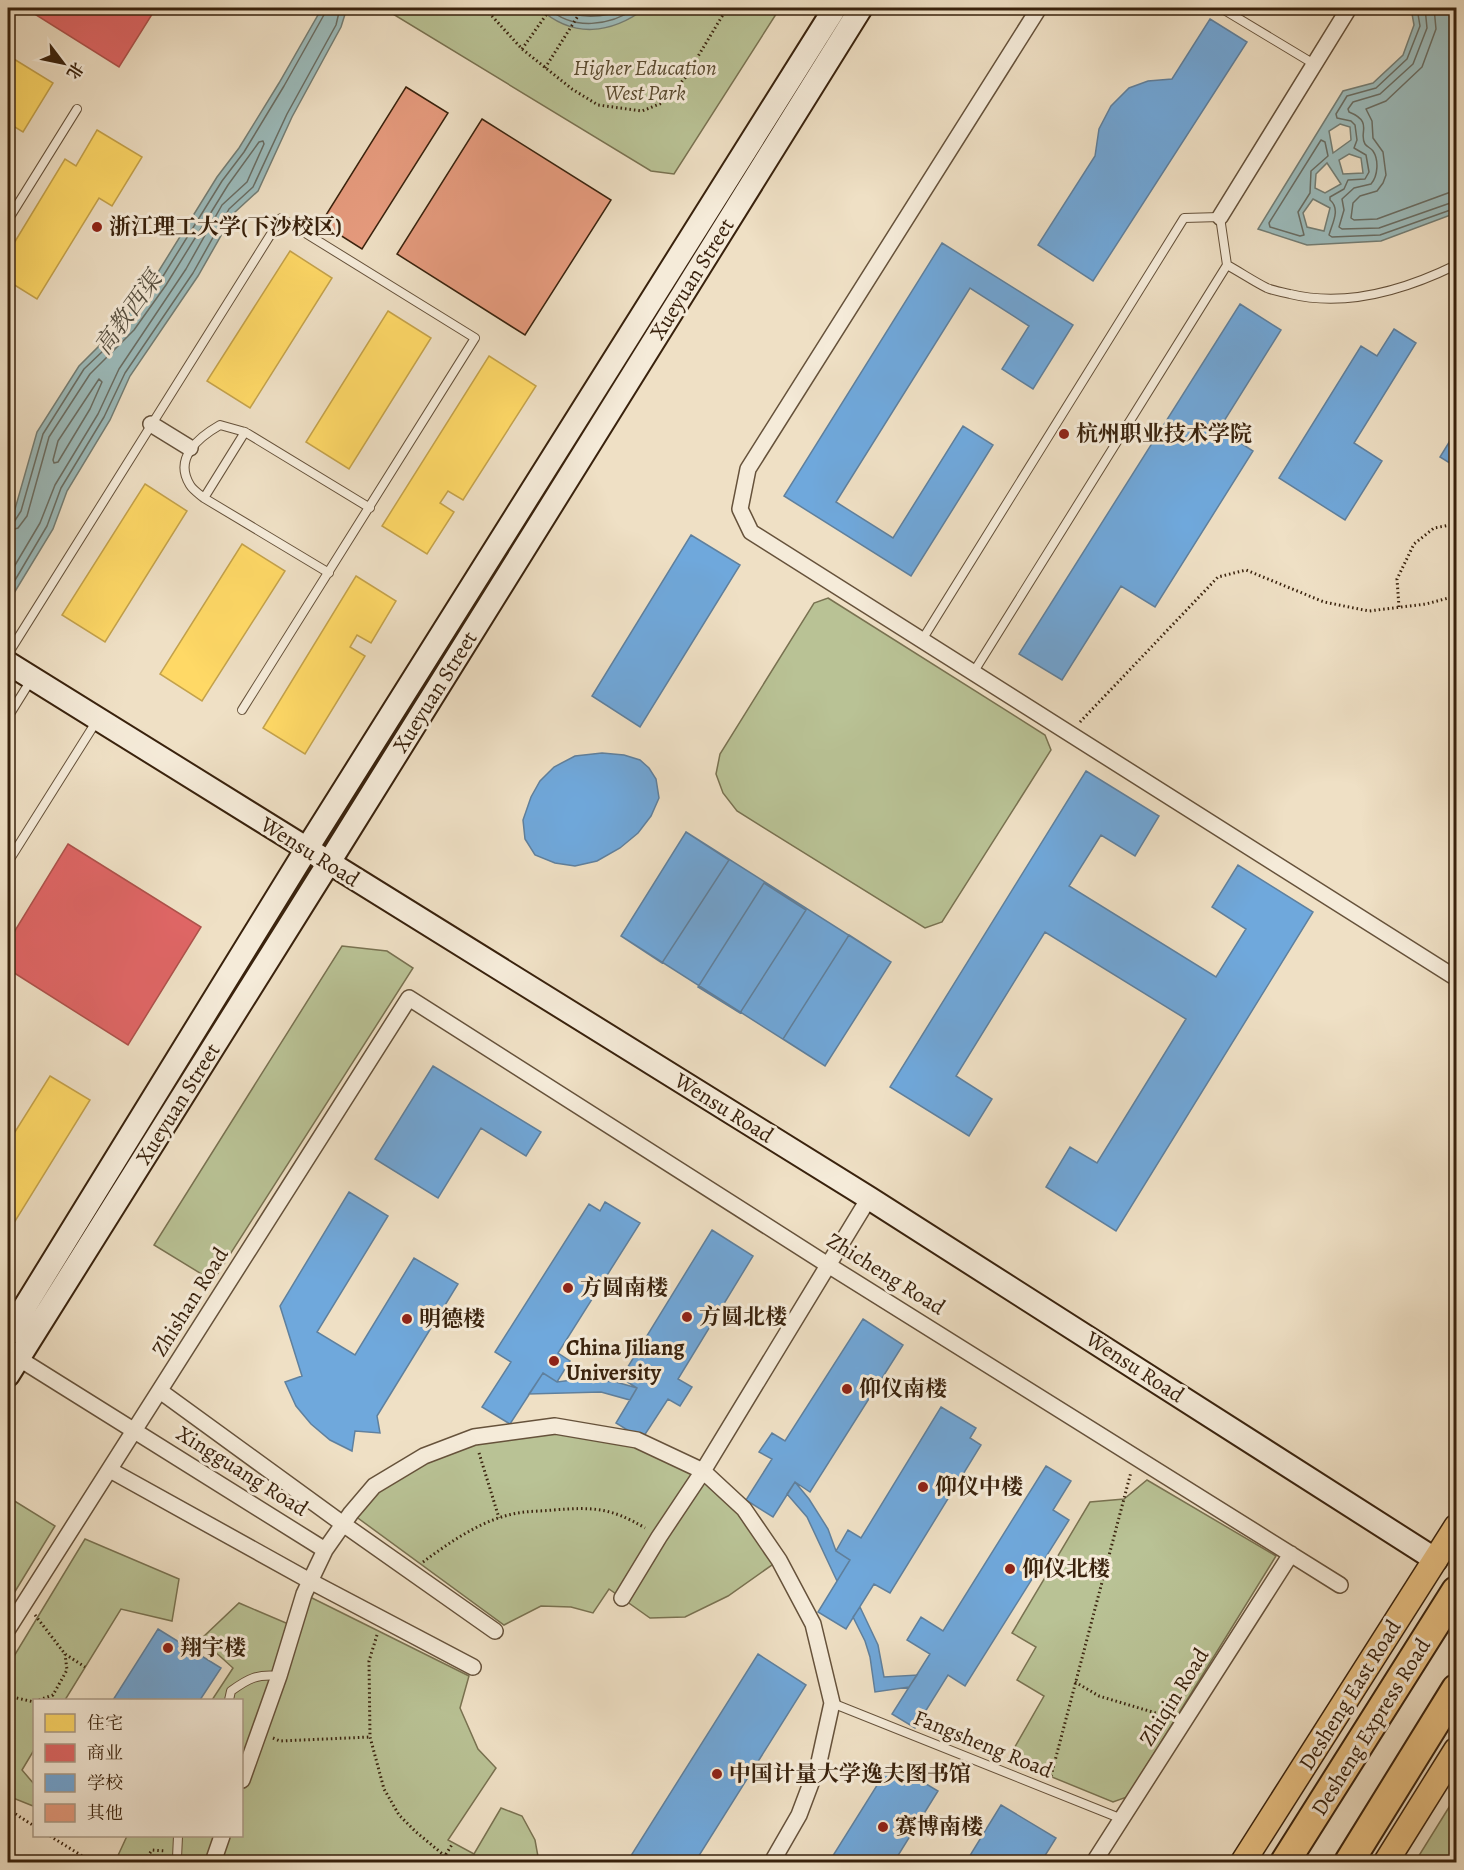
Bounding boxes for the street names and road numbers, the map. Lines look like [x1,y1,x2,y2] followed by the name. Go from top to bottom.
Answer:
[643,212,741,346] street label: Xueyuan Street
[386,625,484,759] street label: Xueyuan Street
[254,809,365,894] street label: Wensu Road
[129,1037,227,1171] street label: Xueyuan Street
[668,1065,779,1150] street label: Wensu Road
[821,1226,951,1322] street label: Zhicheng Road
[145,1242,236,1362] street label: Zhishan Road
[1079,1323,1190,1410] street label: Wensu Road
[170,1418,314,1524] street label: Xingguang Road
[1292,1614,1408,1776] street label: Desheng East Road
[1304,1632,1438,1822] street label: Desheng Express Road
[1132,1642,1216,1752] street label: Zhiqin Road
[909,1702,1057,1786] street label: Fangsheng Road

